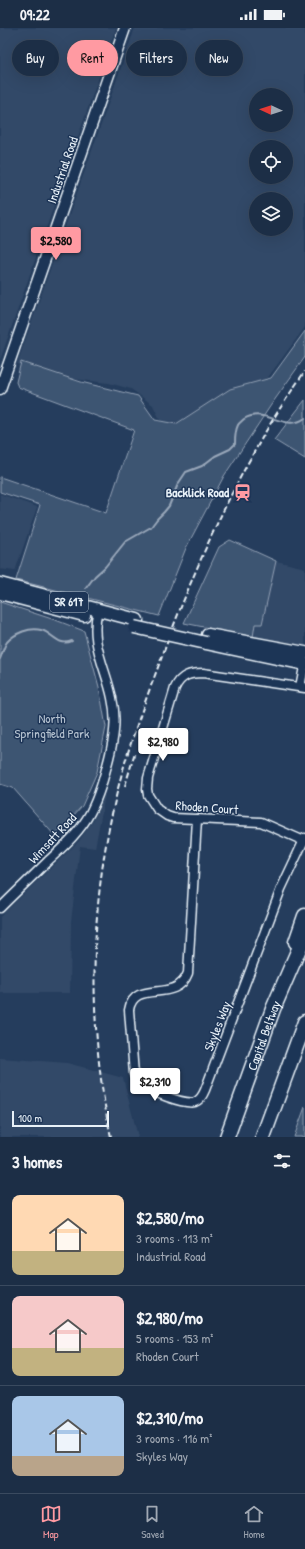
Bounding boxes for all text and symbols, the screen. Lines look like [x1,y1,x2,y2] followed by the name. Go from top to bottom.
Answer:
[20,4,50,25] text: 09:22
[12,40,59,76] chip: Buy
[67,40,118,76] chip: Rent
[126,40,187,76] chip: Filters
[195,40,243,76] chip: New
[249,88,293,132] north arrow
[249,88,293,236] map controls
[42,134,82,206] street label: Industrial Road
[249,140,293,184] button: locate
[249,192,293,236] button: layers
[23,227,89,261] pin: $2,580
[40,231,72,249] text: $2,580
[232,482,252,502] station icon: Backlick Road
[166,483,230,501] place label: Backlick Road
[50,592,88,612] road number: SR 617
[15,709,90,742] park label: North Springfield Park
[130,728,196,762] pin: $2,980
[147,732,179,750] text: $2,980
[175,796,239,818] street label: Rhoden Court
[24,809,80,867] street label: Wimsatt Road
[243,997,285,1073] street label: Capital Beltway
[199,998,235,1054] street label: Skyles Way
[122,1068,188,1102] pin: $2,310
[139,1072,171,1090] text: $2,310
[12,1109,109,1128] scale bar
[18,1111,42,1125] text: 100 m
[12,1150,62,1173] text: 3 homes
[271,1150,293,1172] icon: filters
[136,1206,204,1229] text: $2,580/mo
[44,1211,92,1259] icon: home
[136,1229,213,1247] text: 3 rooms · 113 m²
[136,1247,205,1265] text: Industrial Road
[136,1306,203,1329] text: $2,980/mo
[44,1312,92,1360] icon: home
[136,1329,213,1347] text: 5 rooms · 153 m²
[136,1347,199,1365] text: Rhoden Court
[136,1406,203,1429] text: $2,310/mo
[44,1412,92,1460] icon: home
[136,1429,212,1447] text: 3 rooms · 116 m²
[136,1447,188,1465] text: Skyles Way
[40,1503,62,1541] tab: Map
[141,1503,164,1541] tab: Saved
[243,1503,265,1541] tab: Home

